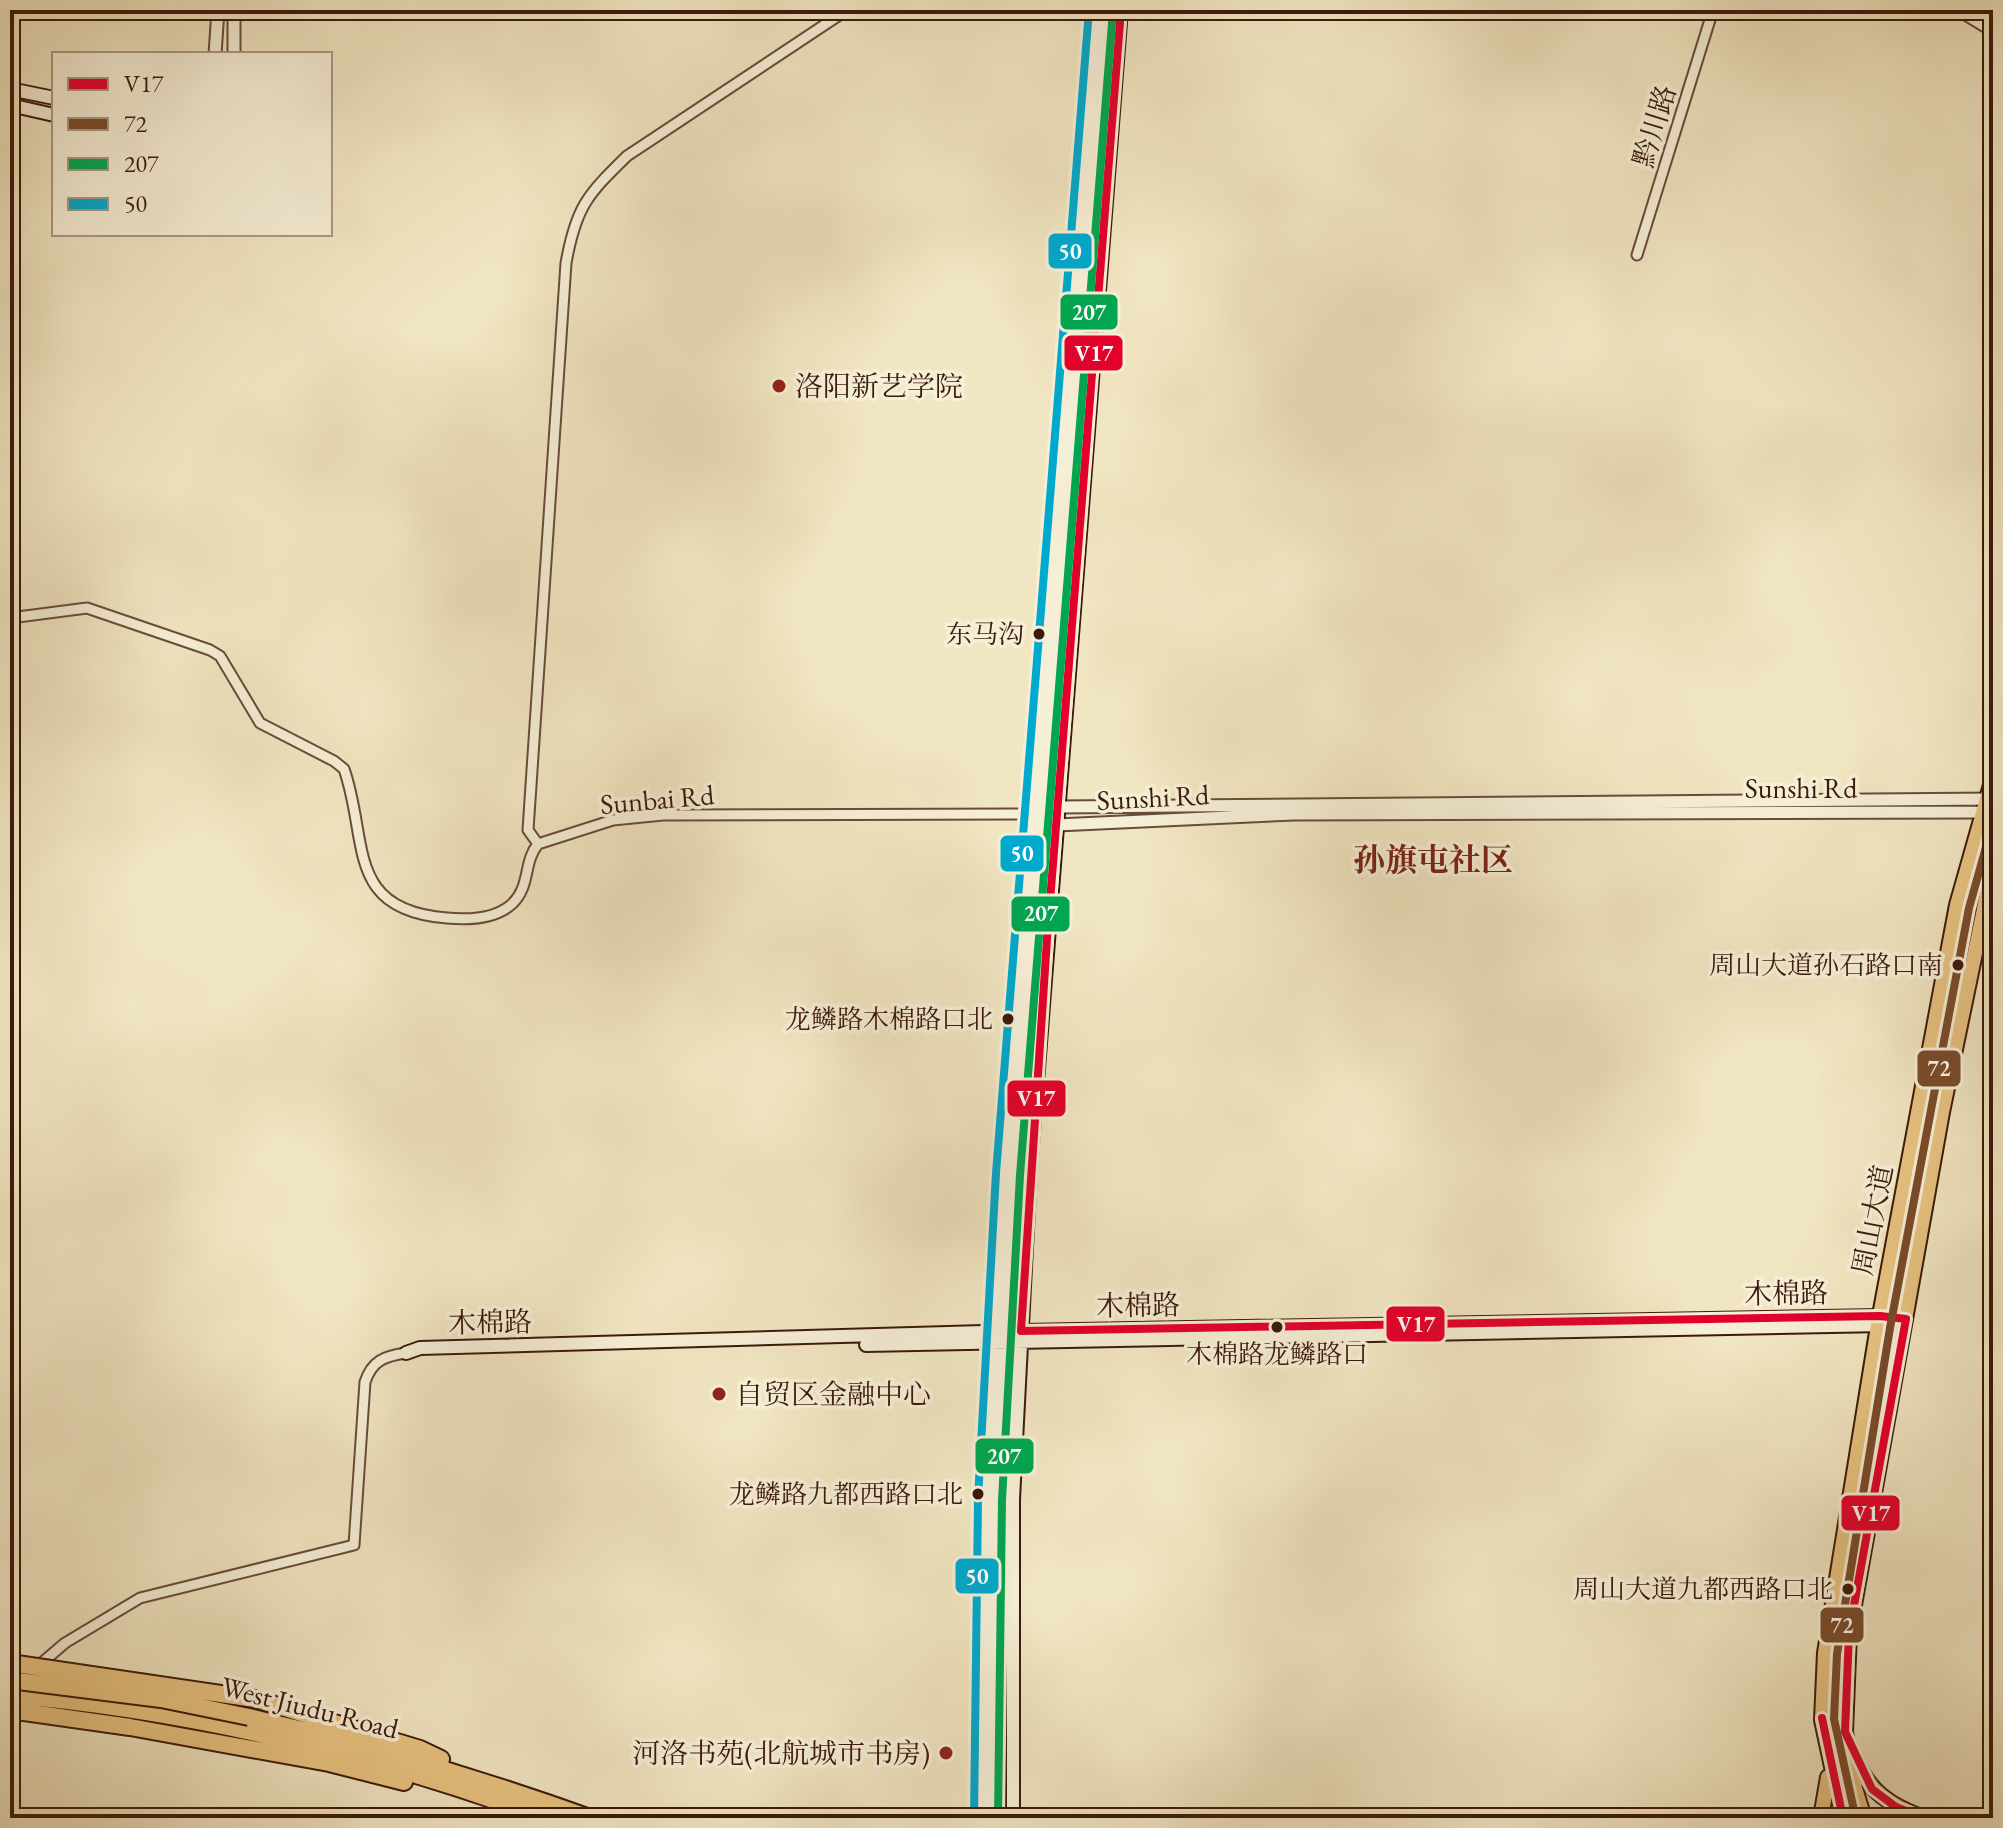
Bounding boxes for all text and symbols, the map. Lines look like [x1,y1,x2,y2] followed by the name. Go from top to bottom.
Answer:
[52,52,332,236] legend
[124,68,164,99] text: V17
[1625,81,1683,171] street label: 黔川路
[124,108,148,139] text: 72
[124,148,159,179] text: 207
[124,188,147,219] text: 50
[1047,232,1093,270] line badge: 50
[1058,237,1082,266] text: 50
[1059,293,1119,331] line badge: 207
[1072,298,1107,327] text: 207
[1063,334,1124,372] line badge: V17
[1075,339,1114,368] text: V17
[795,368,963,404] place label: 洛阳新艺学院
[770,377,788,395] marker: 洛阳新艺学院
[946,617,1024,651] place label: 东马沟
[1031,626,1047,642] marker: 东马沟
[1745,770,1858,806] street label: Sunshi Rd
[599,776,716,822] street label: Sunbai Rd
[1096,776,1211,818] street label: Sunshi Rd
[999,834,1045,873] line badge: 50
[1010,839,1034,868] text: 50
[1353,839,1513,881] district label: 孙旗屯社区
[1010,895,1071,933] line badge: 207
[1024,899,1059,928] text: 207
[1709,948,1943,982] place label: 周山大道孙石路口南
[1950,957,1966,973] marker: 周山大道孙石路口南
[785,1002,993,1036] place label: 龙鳞路木棉路口北
[1000,1011,1016,1027] marker: 龙鳞路木棉路口北
[1916,1049,1962,1088] line badge: 72
[1927,1054,1951,1083] text: 72
[1006,1079,1067,1118] line badge: V17
[1017,1084,1056,1113] text: V17
[1844,1162,1900,1278] street label: 周山大道
[1744,1274,1828,1312] street label: 木棉路
[1096,1286,1180,1324] street label: 木棉路
[448,1303,532,1341] street label: 木棉路
[1385,1305,1446,1343] line badge: V17
[1397,1310,1436,1339] text: V17
[1269,1319,1285,1335] marker: 木棉路龙鳞路口
[1186,1337,1368,1371] place label: 木棉路龙鳞路口
[735,1376,931,1412] place label: 自贸区金融中心
[710,1385,728,1403] marker: 自贸区金融中心
[974,1437,1035,1475] line badge: 207
[987,1442,1022,1471] text: 207
[729,1477,963,1511] place label: 龙鳞路九都西路口北
[970,1486,986,1502] marker: 龙鳞路九都西路口北
[1840,1494,1901,1532] line badge: V17
[1852,1499,1891,1528] text: V17
[954,1557,1000,1595] line badge: 50
[965,1562,989,1591] text: 50
[1573,1572,1833,1606] place label: 周山大道九都西路口北
[1840,1581,1856,1597] marker: 周山大道九都西路口北
[1819,1606,1865,1644] line badge: 72
[1830,1611,1854,1640] text: 72
[218,1668,403,1747] street label: West Jiudu Road
[632,1735,930,1771] place label: 河洛书苑(北航城市书房)
[937,1744,955,1762] marker: 河洛书苑(北航城市书房)

